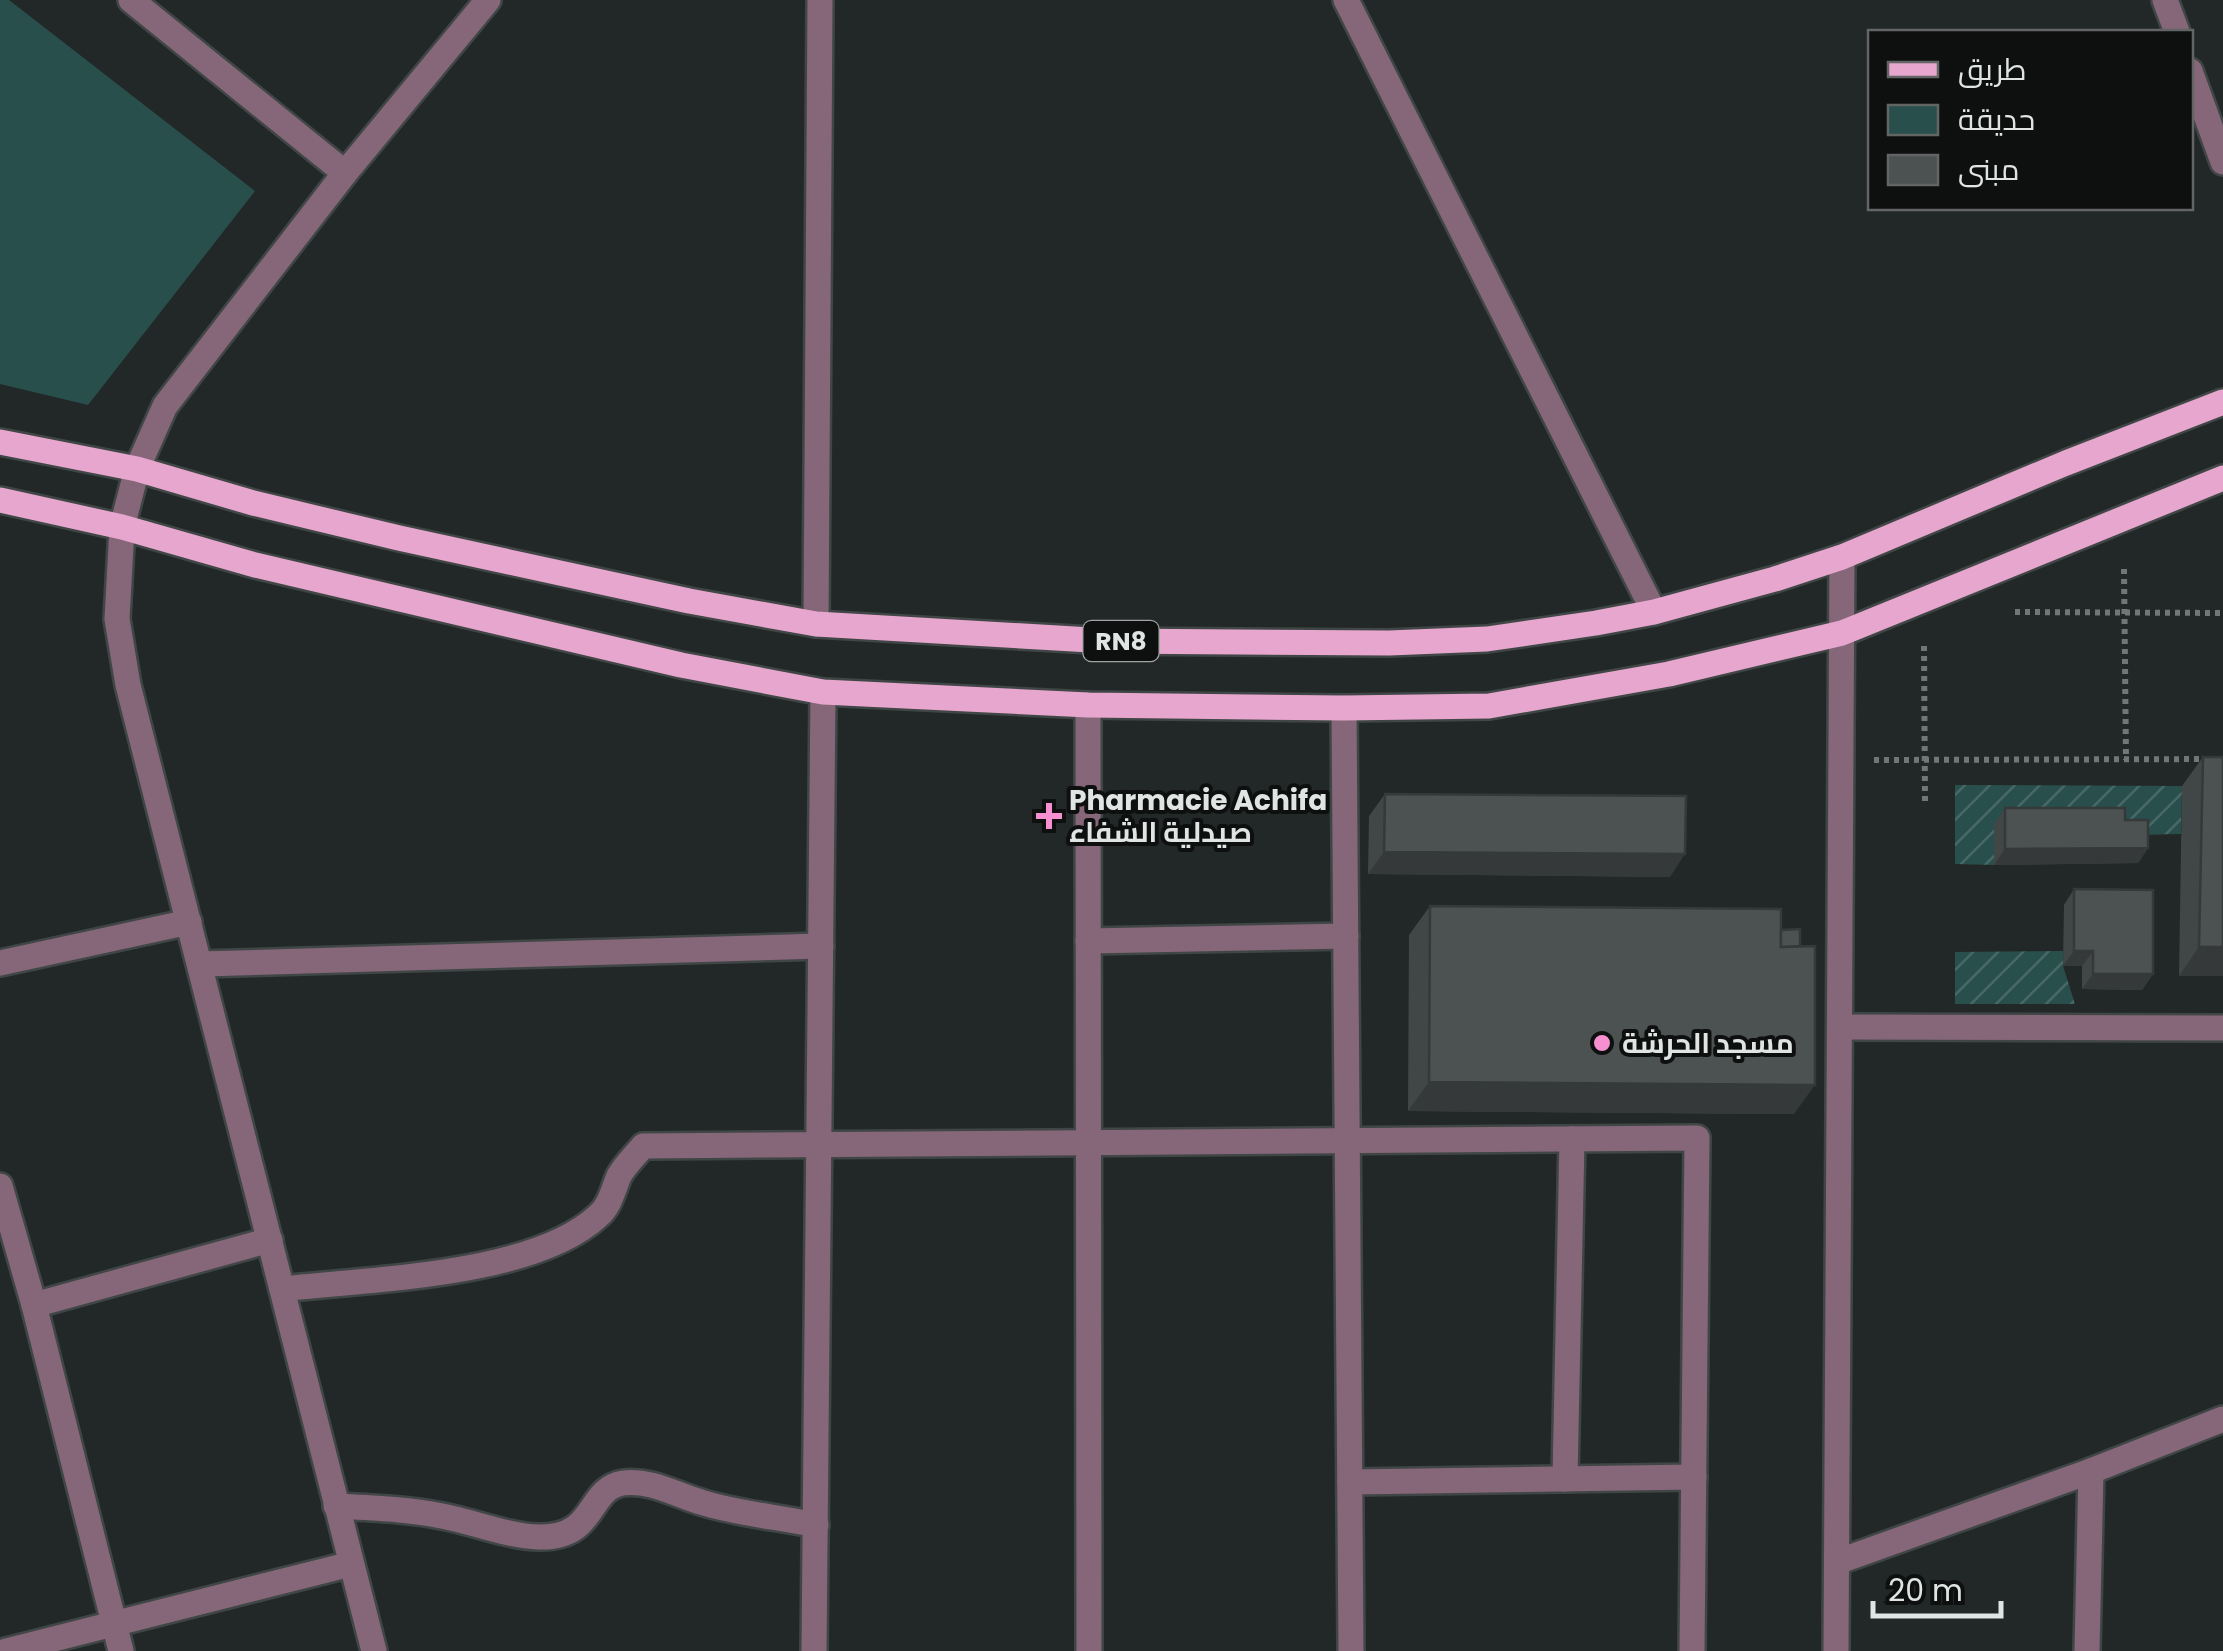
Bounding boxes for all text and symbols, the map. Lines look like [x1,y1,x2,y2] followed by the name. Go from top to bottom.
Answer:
[1868,30,2193,210] legend
[1958,48,2027,91] text: طريق
[1958,98,2035,141] text: حديقة
[1958,148,2019,191] text: مبنى
[1084,621,1158,661] road number: RN8
[1069,781,1327,852] place label: Pharmacie Achifa صيدلية الشفاء
[1038,805,1060,827] marker: Pharmacie Achifa صيدلية الشفاء
[1622,1024,1794,1063] place label: مسجد الحرشة
[1591,1032,1613,1054] marker: مسجد الحرشة
[1873,1556,2000,1618] scale bar
[1888,1569,1963,1612] text: 20 m

